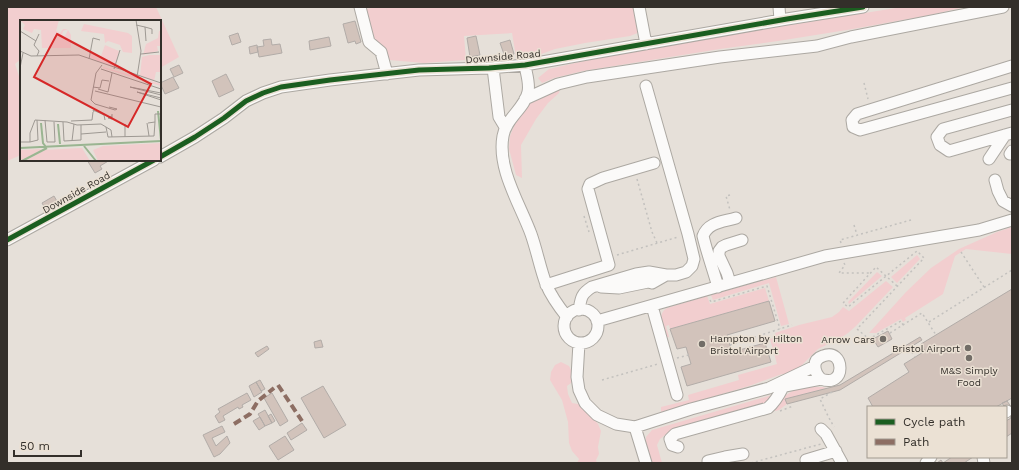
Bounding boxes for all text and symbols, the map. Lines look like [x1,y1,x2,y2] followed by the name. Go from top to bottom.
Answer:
[20,20,161,161] inset map
[465,48,541,65] street label: Downside Road
[41,169,112,216] street label: Downside Road
[710,333,802,356] place label: Hampton by Hilton Bristol Airport
[821,334,875,345] place label: Arrow Cars
[878,334,888,344] marker: Arrow Cars
[697,339,707,349] marker: Hampton by Hilton Bristol Airport
[892,343,961,354] place label: Bristol Airport
[963,343,973,353] marker: Bristol Airport
[964,353,974,363] marker: M&S Simply Food
[940,365,999,388] place label: M&S Simply Food
[867,406,1007,458] legend
[903,415,965,429] text: Cycle path
[14,432,81,458] scale bar
[903,435,929,449] text: Path
[20,439,50,453] text: 50 m

